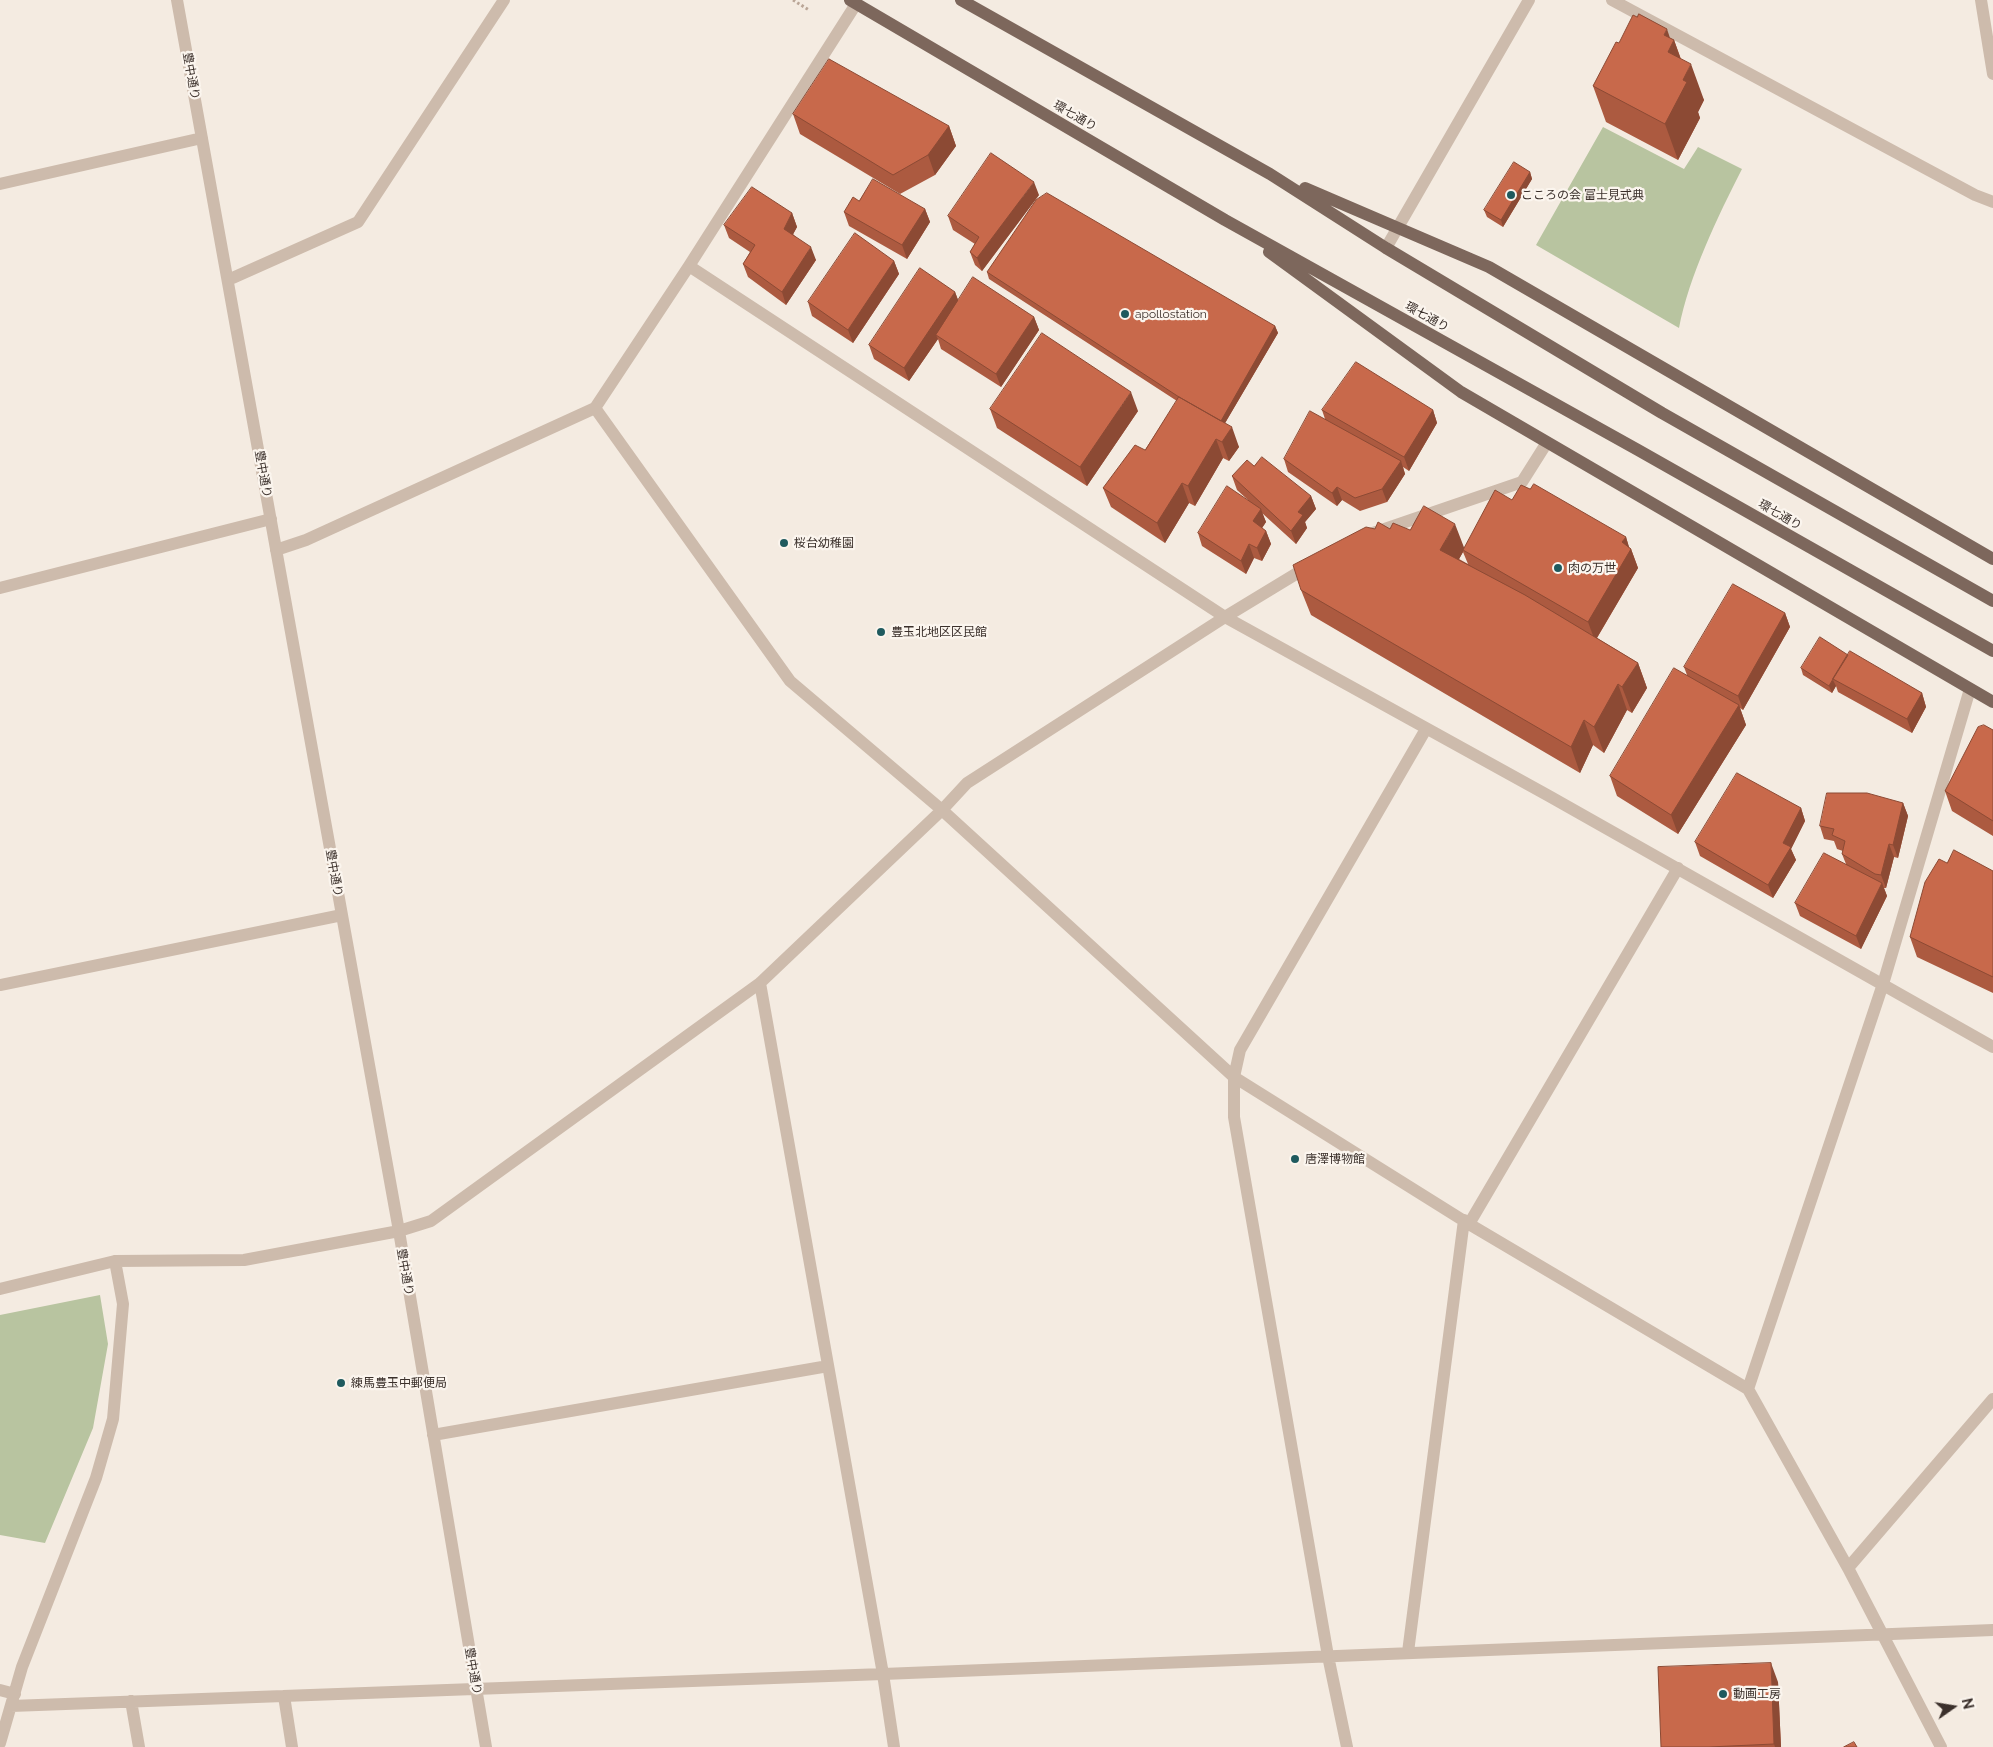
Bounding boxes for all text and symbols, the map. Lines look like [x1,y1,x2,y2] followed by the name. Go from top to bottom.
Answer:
[180,51,202,101] street label: 豊中通り
[1051,98,1099,134] street label: 環七通り
[1521,188,1644,202] place label: こころの会 富士見式典
[1505,189,1517,201] marker: こころの会 富士見式典
[1403,299,1451,335] street label: 環七通り
[1135,307,1207,321] place label: apollostation
[1119,308,1131,320] marker: apollostation
[252,449,274,499] street label: 豊中通り
[1756,497,1804,533] street label: 環七通り
[794,536,854,550] place label: 桜台幼稚園
[778,537,790,549] marker: 桜台幼稚園
[1568,561,1616,575] place label: 肉の万世
[1552,562,1564,574] marker: 肉の万世
[891,625,987,639] place label: 豊玉北地区区民館
[875,626,887,638] marker: 豊玉北地区区民館
[323,848,345,898] street label: 豊中通り
[1305,1152,1365,1166] place label: 唐澤博物館
[1289,1153,1301,1165] marker: 唐澤博物館
[394,1247,416,1297] street label: 豊中通り
[351,1376,447,1390] place label: 練馬豊玉中郵便局
[335,1377,347,1389] marker: 練馬豊玉中郵便局
[462,1646,484,1696] street label: 豊中通り
[1928,1682,1978,1732] north arrow
[1733,1687,1781,1701] place label: 動画工房
[1717,1688,1729,1700] marker: 動画工房
[1959,1697,1977,1711] text: N

